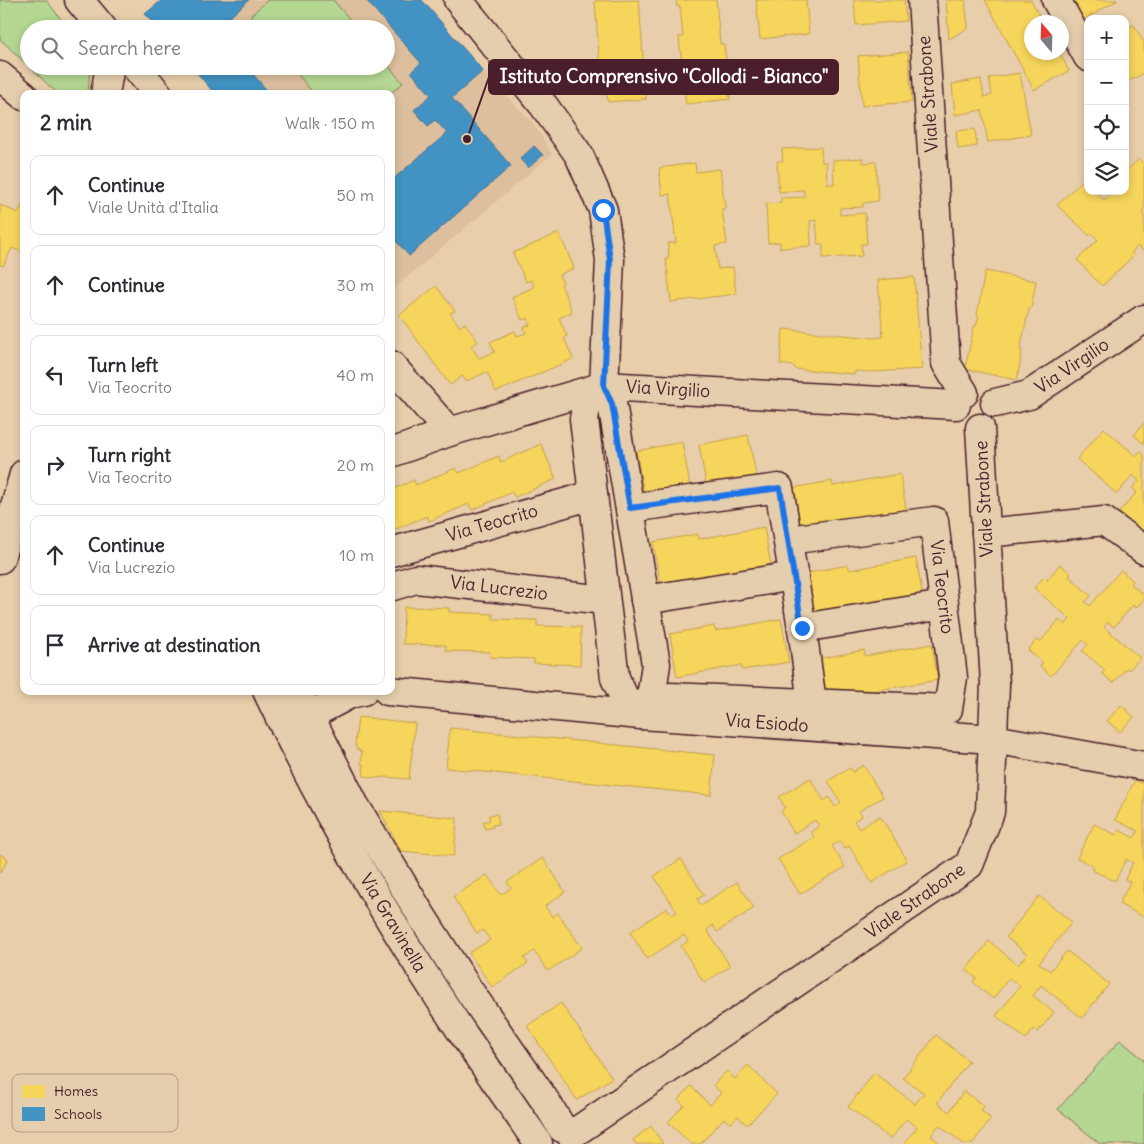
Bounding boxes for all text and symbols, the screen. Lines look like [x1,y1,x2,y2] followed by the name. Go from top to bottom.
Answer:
[1024,15,1069,60] north arrow
[1084,15,1129,195] map controls
[1084,15,1129,60] button: +
[20,20,395,75] search box
[38,34,66,62] icon: search
[912,35,943,153] street label: Viale Strabone
[78,36,181,60] text: Search here
[489,60,838,94] callout: Istituto Comprensivo "Collodi - Bianco"
[1084,60,1129,105] button: −
[499,64,829,88] text: Istituto Comprensivo "Collodi - Bianco"
[1084,105,1129,150] button: locate
[40,109,92,136] text: 2 min
[285,113,375,133] text: Walk · 150 m
[1084,150,1129,195] button: layers
[88,173,165,197] text: Continue
[41,181,69,209] icon: ahead
[336,185,374,205] text: 50 m
[88,197,219,217] text: Viale Unità d'Italia
[592,199,615,222] route start
[41,271,69,299] icon: ahead
[88,273,165,297] text: Continue
[337,275,374,295] text: 30 m
[1030,332,1113,399] street label: Via Virgilio
[88,353,158,377] text: Turn left
[41,361,69,389] icon: left
[336,365,374,385] text: 40 m
[625,375,711,402] street label: Via Virgilio
[88,377,172,397] text: Via Teocrito
[969,440,998,558] street label: Viale Strabone
[88,443,171,467] text: Turn right
[41,451,69,479] icon: right
[337,455,374,475] text: 20 m
[88,467,172,487] text: Via Teocrito
[443,498,540,547] street label: Via Teocrito
[88,533,165,557] text: Continue
[925,539,960,635] street label: Via Teocrito
[41,541,69,569] icon: ahead
[339,545,374,565] text: 10 m
[88,557,175,577] text: Via Lucrezio
[449,570,549,605] street label: Via Lucrezio
[791,617,814,640] route end
[41,631,69,659] icon: arrive
[88,633,261,657] text: Arrive at destination
[725,708,809,737] street label: Via Esiodo
[860,858,969,944] street label: Viale Strabone
[355,869,432,976] street label: Via Gravinella
[12,1074,178,1132] legend
[54,1082,98,1100] text: Homes
[54,1105,102,1123] text: Schools

